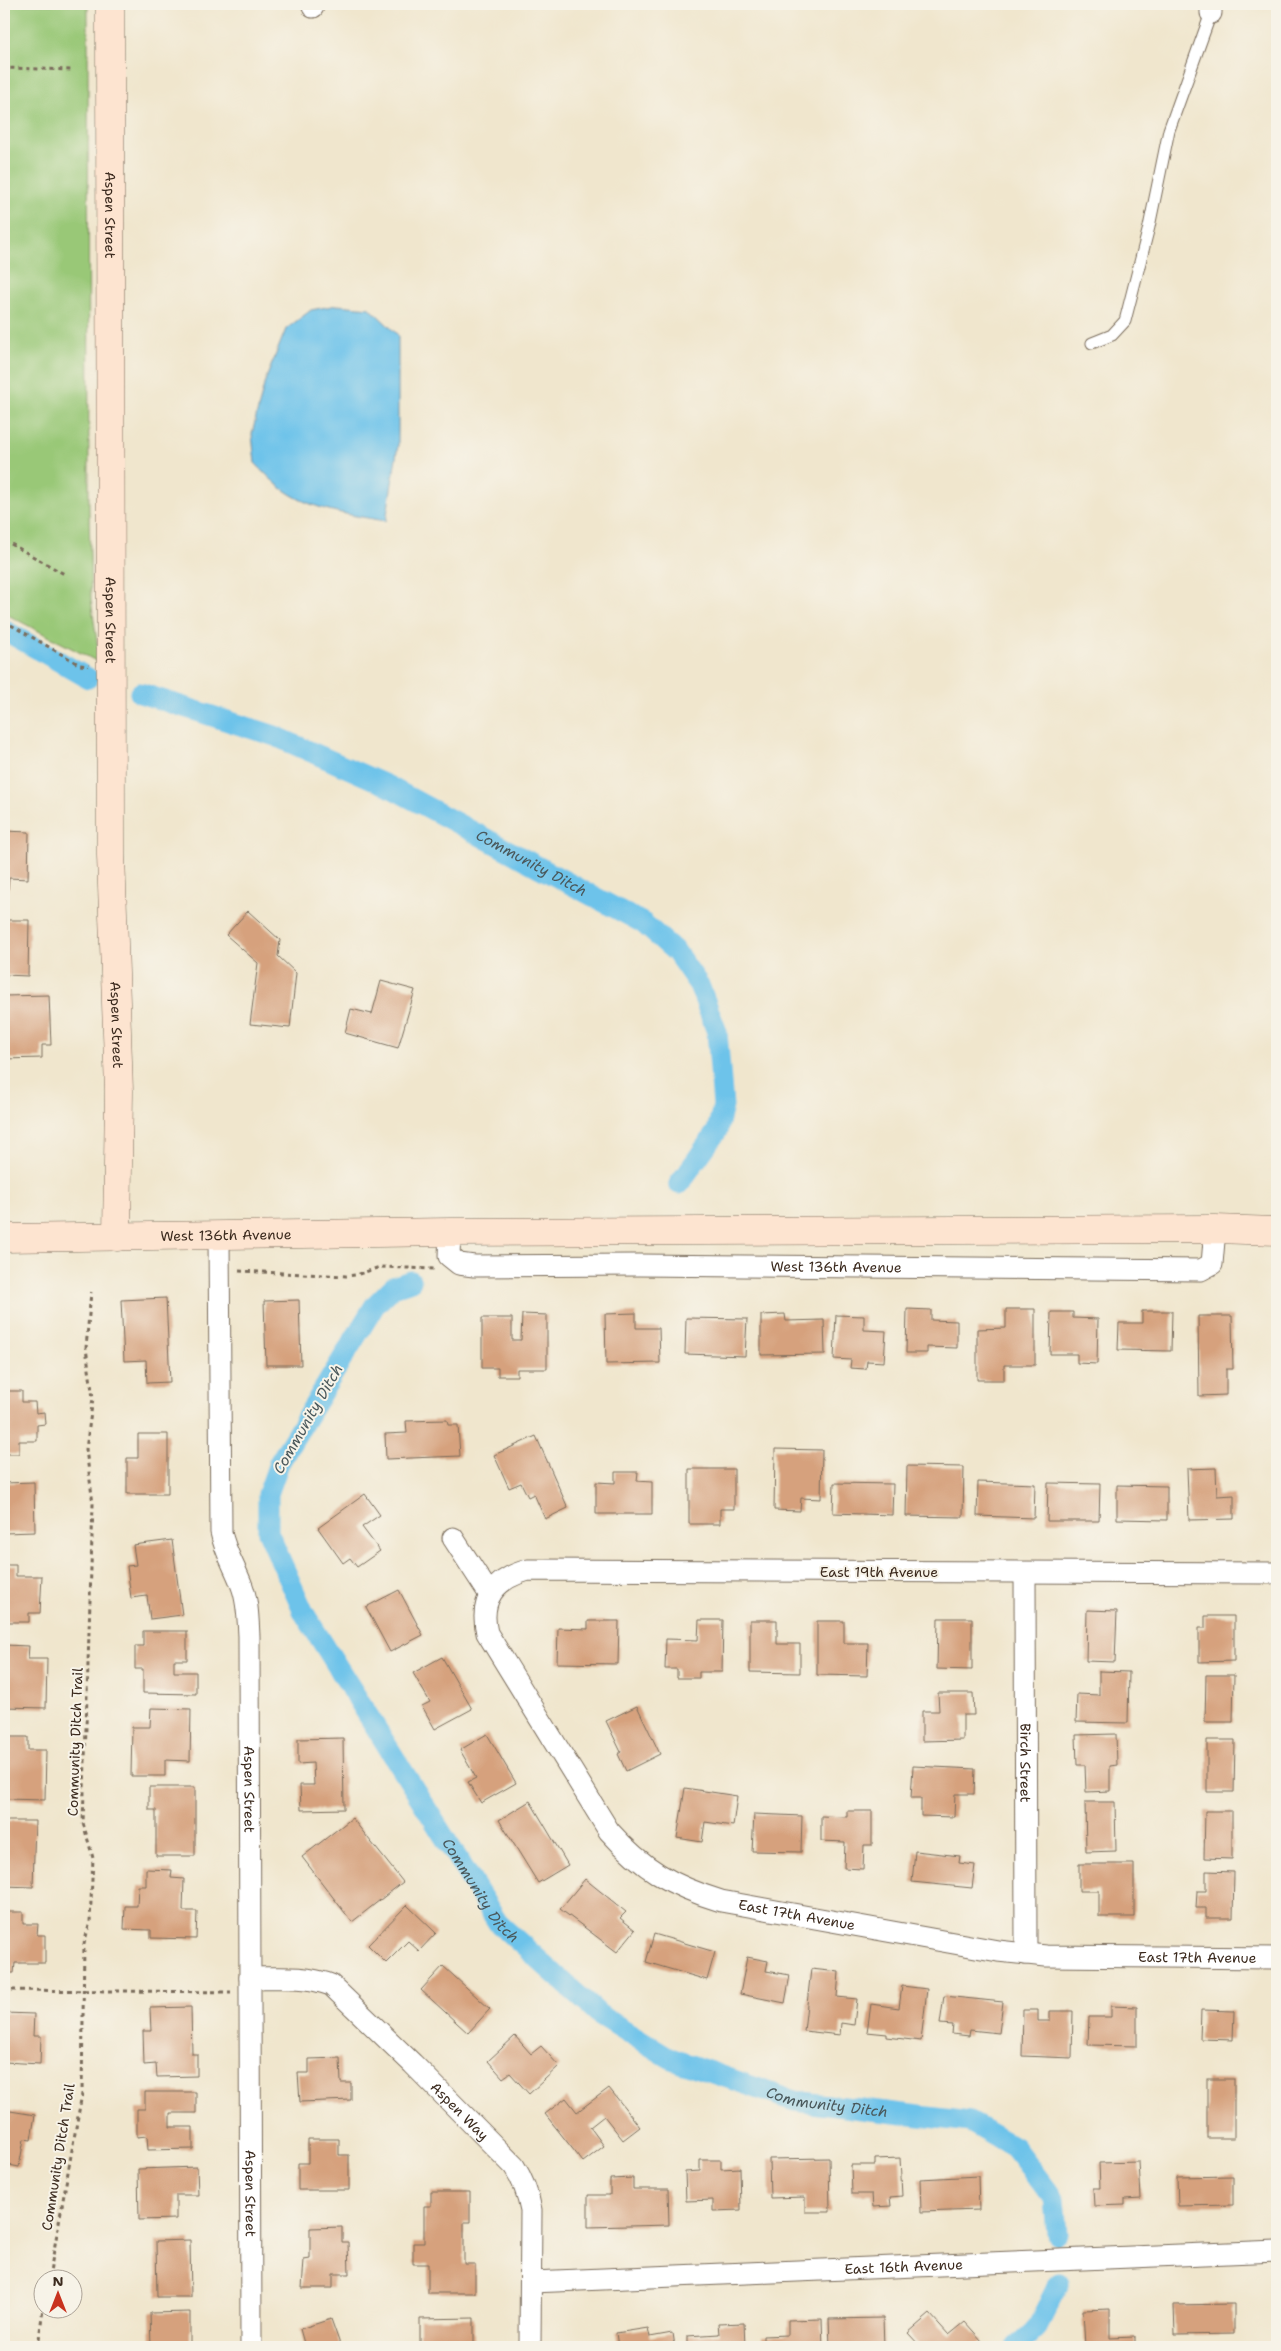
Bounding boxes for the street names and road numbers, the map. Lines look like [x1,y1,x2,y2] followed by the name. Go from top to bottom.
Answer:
[101,171,119,259] street label: Aspen Street
[102,576,120,664] street label: Aspen Street
[106,981,127,1069] street label: Aspen Street
[160,1225,292,1245] street label: West 136th Avenue
[770,1257,902,1276] street label: West 136th Avenue
[820,1563,938,1581] street label: East 19th Avenue
[63,1667,87,1817] street label: Community Ditch Trail
[1016,1723,1035,1803] street label: Birch Street
[240,1746,259,1833] street label: Aspen Street
[737,1895,857,1934] street label: East 17th Avenue
[1138,1948,1257,1967] street label: East 17th Avenue
[427,2078,493,2144] street label: Aspen Way
[37,2081,79,2232] street label: Community Ditch Trail
[241,2150,260,2237] street label: Aspen Street
[844,2255,963,2278] street label: East 16th Avenue

